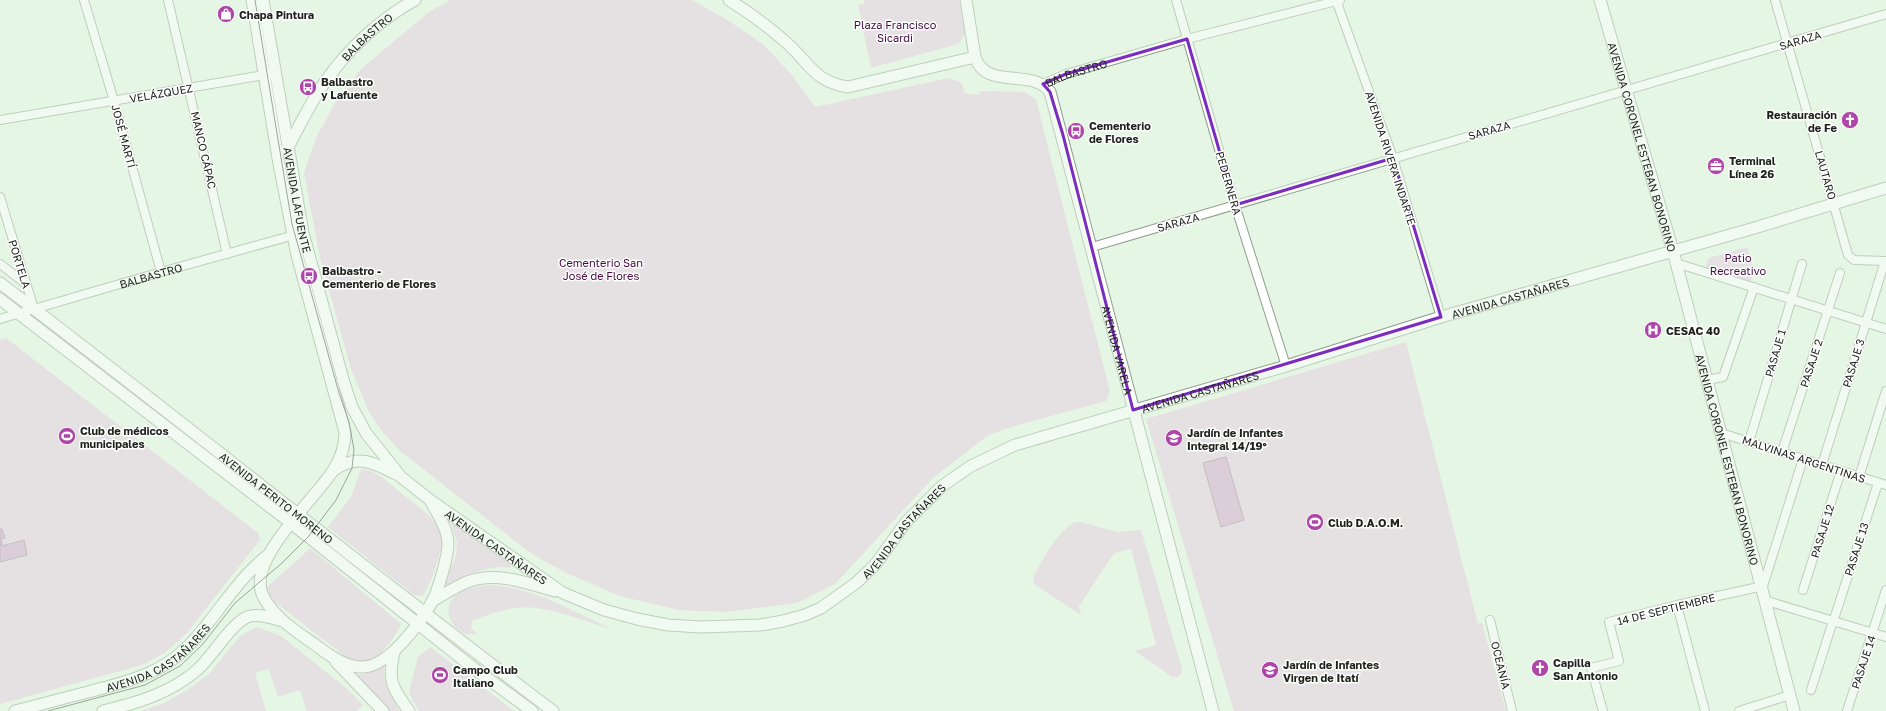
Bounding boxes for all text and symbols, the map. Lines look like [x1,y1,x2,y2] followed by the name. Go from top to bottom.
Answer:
[216,4,236,24] shop icon: Chapa Pintura
[239,8,314,21] place label: Chapa Pintura
[338,10,395,63] street label: BALBASTRO
[854,18,937,44] park label: Plaza Francisco Sicardi
[1777,27,1823,53] street label: SARAZA
[1606,41,1679,253] street label: AVENIDA CORONEL ESTEBAN BONORINO
[1043,56,1108,89] street label: BALBASTRO
[321,75,378,101] place label: Balbastro y Lafuente
[298,77,318,97] bus stop icon: Balbastro y Lafuente
[128,81,194,105] street label: VELÁZQUEZ
[1363,89,1419,227] street label: AVENIDA RIVERA INDARTE
[109,103,139,170] street label: JOSÉ MARTÍ
[1767,108,1838,134] place label: Restauración de Fe
[189,110,219,190] street label: MANCO CÁPAC
[1840,110,1860,130] church icon: Restauración de Fe
[1466,118,1512,142] street label: SARAZA
[1089,119,1151,145] place label: Cementerio de Flores
[1066,121,1086,141] bus stop icon: Cementerio de Flores
[282,146,315,254] street label: AVENIDA LAFUENTE
[1813,149,1839,201] street label: LAUTARO
[1214,150,1244,217] street label: PEDERNERA
[1729,154,1776,180] place label: Terminal Línea 26
[1706,156,1726,176] office icon: Terminal Línea 26
[1155,210,1201,234] street label: SARAZA
[6,238,34,291] street label: PORTELA
[1710,251,1767,277] park label: Patio Recreativo
[559,256,643,282] park label: Cementerio San José de Flores
[118,260,184,290] street label: BALBASTRO
[322,264,436,290] place label: Balbastro - Cementerio de Flores
[299,266,319,286] bus stop icon: Balbastro - Cementerio de Flores
[1450,274,1571,320] street label: AVENIDA CASTAÑARES
[1100,304,1136,397] street label: AVENIDA VARELA
[1643,320,1663,340] hospital icon: CESAC 40
[1666,324,1720,337] place label: CESAC 40
[1762,328,1788,378] street label: PASAJE 1
[1797,337,1825,389] street label: PASAJE 2
[1839,337,1867,389] street label: PASAJE 3
[1694,353,1762,566] street label: AVENIDA CORONEL ESTEBAN BONORINO
[1140,368,1260,414] street label: AVENIDA CASTAÑARES
[80,424,169,450] place label: Club de médicos municipales
[57,426,77,446] sports icon: Club de médicos municipales
[1187,426,1283,452] place label: Jardín de Infantes Integral 14/19°
[1164,428,1184,448] school or university icon: Jardín de Infantes Integral 14/19°
[1741,433,1867,485] street label: MALVINAS ARGENTINAS
[217,449,336,546] street label: AVENIDA PERITO MORENO
[859,480,948,581] street label: AVENIDA CASTAÑARES
[1808,503,1836,559] street label: PASAJE 12
[443,506,550,587] street label: AVENIDA CASTAÑARES
[1305,512,1325,532] sports icon: Club D.A.O.M.
[1328,516,1403,529] place label: Club D.A.O.M.
[1841,521,1871,577] street label: PASAJE 13
[1616,590,1717,628] street label: 14 DE SEPTIEMBRE
[105,620,212,693] street label: AVENIDA CASTAÑARES
[1848,633,1878,690] street label: PASAJE 14
[1489,640,1513,691] street label: OCEANÍA
[1553,656,1618,682] place label: Capilla San Antonio
[1283,658,1379,684] place label: Jardín de Infantes Virgen de Itatí
[1530,658,1550,678] church icon: Capilla San Antonio
[1260,660,1280,680] school or university icon: Jardín de Infantes Virgen de Itatí
[453,663,518,689] place label: Campo Club Italiano
[430,665,450,685] sports icon: Campo Club Italiano

